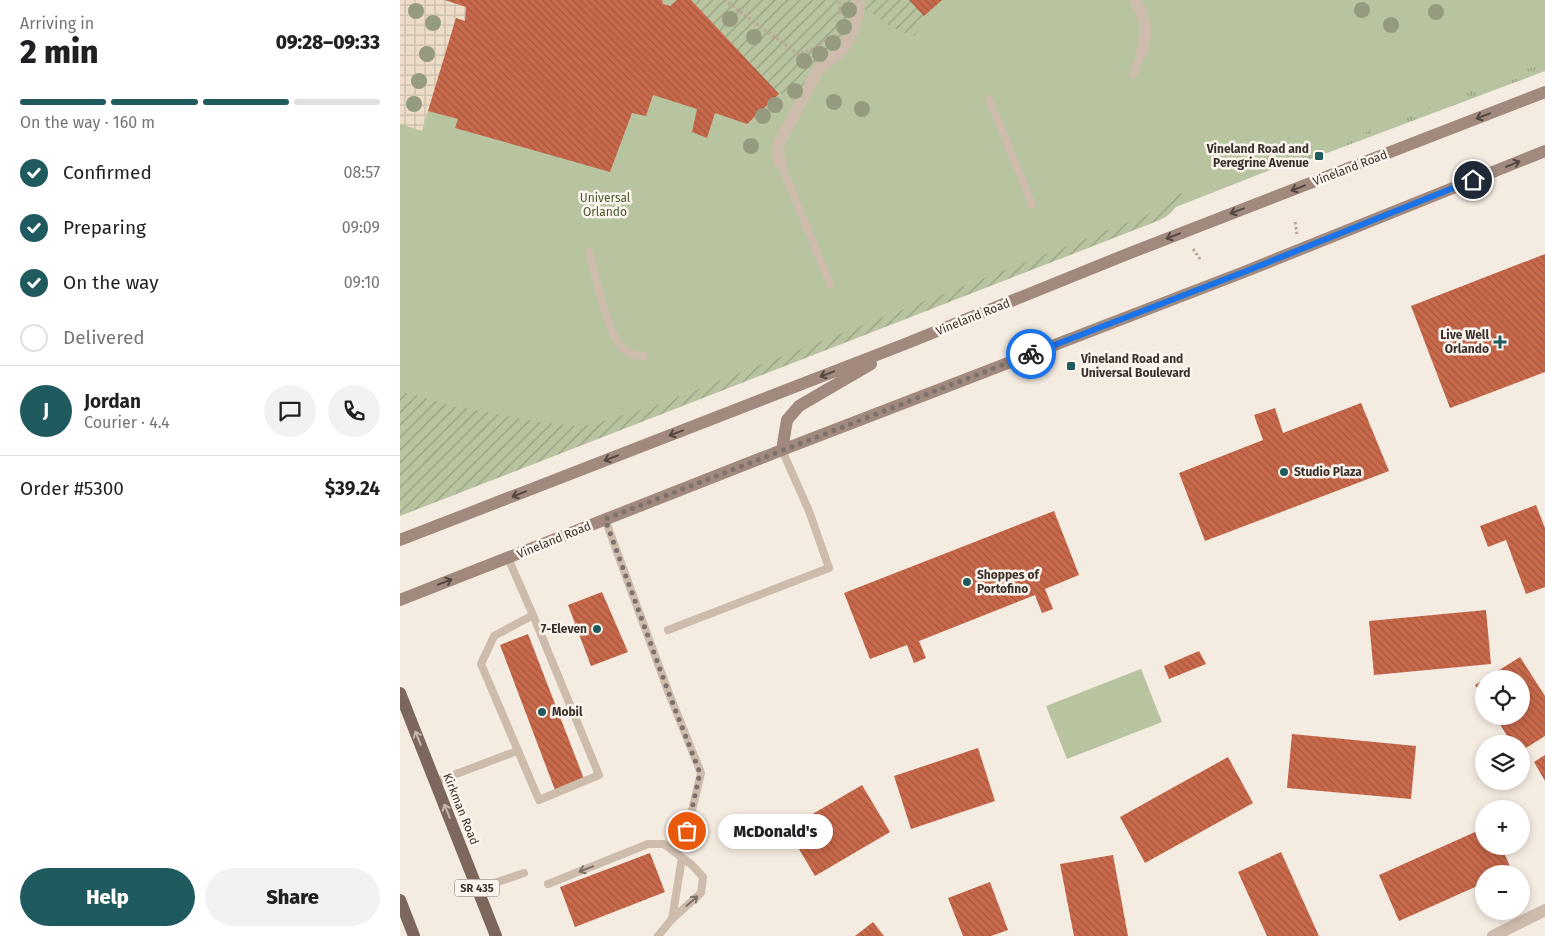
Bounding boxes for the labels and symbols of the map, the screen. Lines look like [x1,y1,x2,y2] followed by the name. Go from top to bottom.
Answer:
[1476,112,1491,121] one-way arrow
[1206,142,1309,170] place label: Vineland Road and Peregrine Avenue
[1311,147,1389,189] street label: Vineland Road
[1313,150,1325,162] marker: Vineland Road and Peregrine Avenue
[1452,159,1494,201] pin
[1505,159,1520,168] one-way arrow
[1291,184,1307,193] one-way arrow
[580,191,631,219] park label: Universal Orlando
[1230,207,1245,216] one-way arrow
[1166,232,1181,242] one-way arrow
[934,296,1012,338] street label: Vineland Road
[1440,328,1489,356] place label: Live Well Orlando
[1006,329,1056,379] courier
[1493,335,1507,349] marker: Live Well Orlando
[1080,352,1190,380] place label: Vineland Road and Universal Boulevard
[1065,360,1077,372] marker: Vineland Road and Universal Boulevard
[820,371,835,380] one-way arrow
[669,429,684,438] one-way arrow
[604,454,619,463] one-way arrow
[1294,465,1362,479] place label: Studio Plaza
[1278,466,1290,478] marker: Studio Plaza
[512,490,527,499] one-way arrow
[515,519,593,561] street label: Vineland Road
[977,568,1040,596] place label: Shoppes of Portofino
[961,576,973,588] marker: Shoppes of Portofino
[437,577,453,586] one-way arrow
[541,622,587,636] place label: 7-Eleven
[591,623,603,635] marker: 7-Eleven
[552,705,583,719] place label: Mobil
[536,706,548,718] marker: Mobil
[412,730,421,745] one-way arrow
[440,771,482,847] street label: Kirkman Road
[442,804,451,820] one-way arrow
[666,810,708,852] pin
[717,814,832,848] callout: McDonald's
[579,865,594,874] one-way arrow
[454,880,500,896] road number: SR 435
[685,896,698,907] one-way arrow

